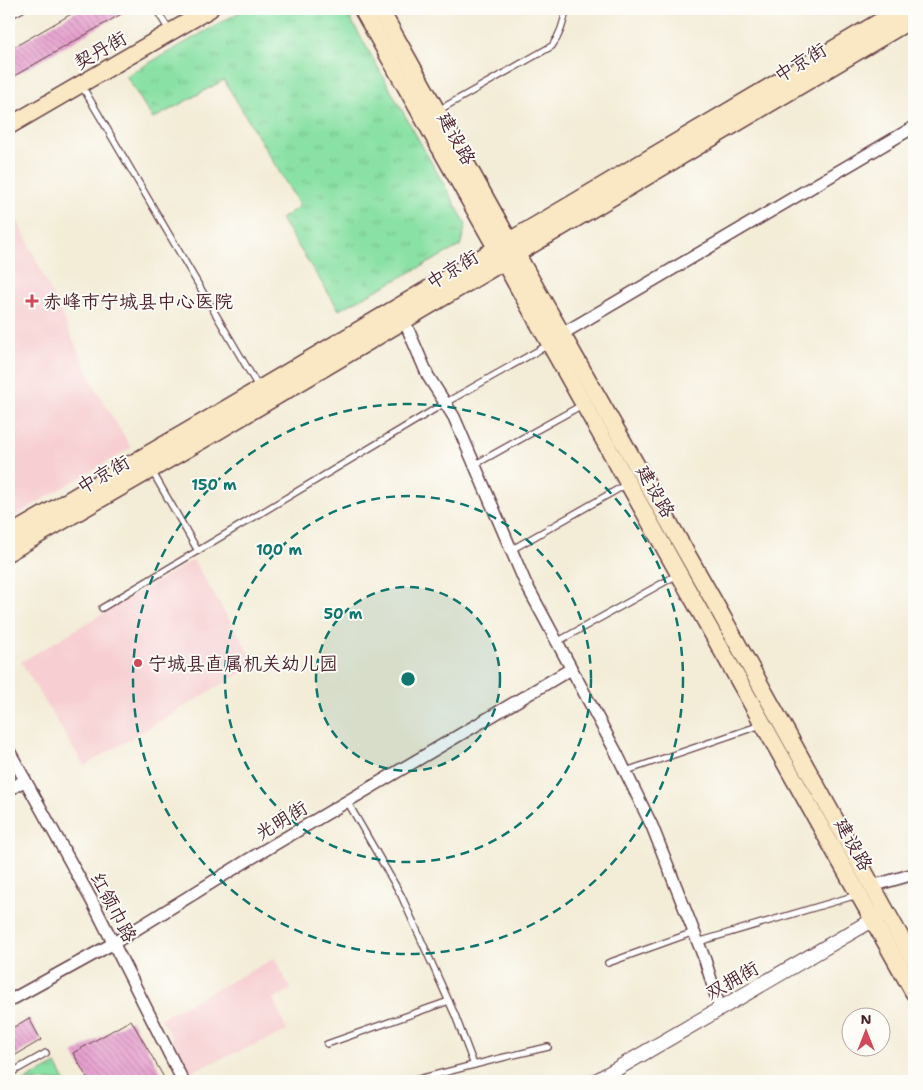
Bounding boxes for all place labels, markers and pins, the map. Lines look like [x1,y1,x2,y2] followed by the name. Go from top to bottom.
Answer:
[43,289,233,314] place label: 赤峰市宁城县中心医院
[25,294,39,308] marker: 赤峰市宁城县中心医院
[148,651,338,676] place label: 宁城县直属机关幼儿园
[132,657,144,669] marker: 宁城县直属机关幼儿园
[399,670,417,688] centre of rings

